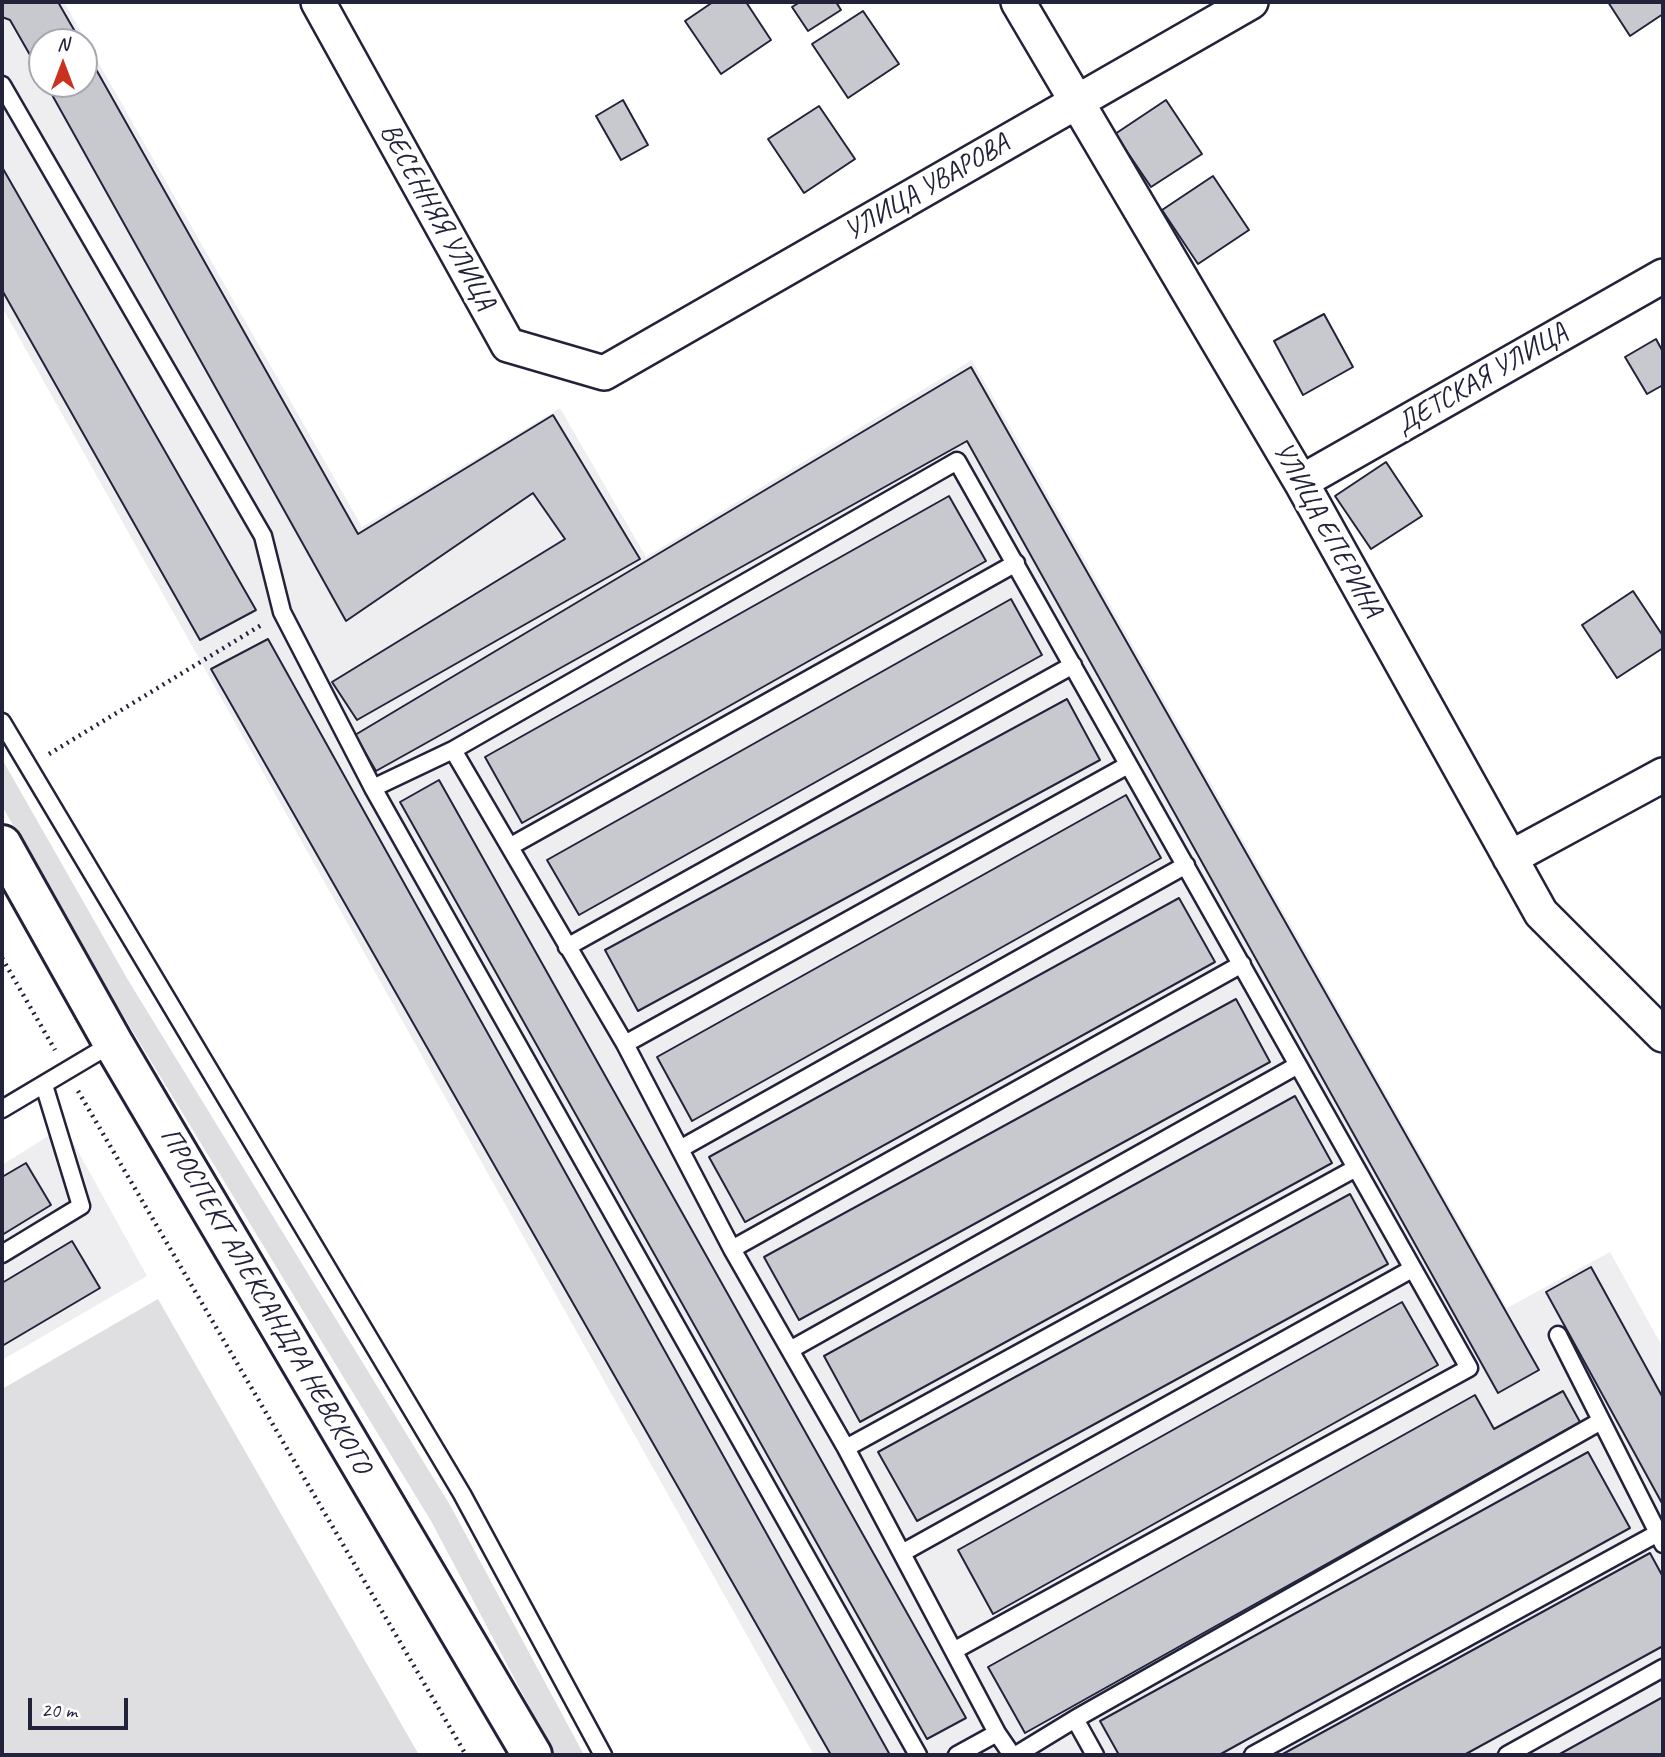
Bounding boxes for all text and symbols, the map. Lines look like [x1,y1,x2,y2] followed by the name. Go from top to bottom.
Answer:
[28,28,98,98] north arrow
[57,32,69,56] text: N
[372,118,502,316] street label: ВЕСЕННЯЯ УЛИЦА
[839,127,1015,249] street label: УЛИЦА УВАРОВА
[1390,316,1574,442] street label: ДЕТСКАЯ УЛИЦА
[1265,437,1389,623] street label: УЛИЦА ЕПЕРИНА
[152,1122,378,1480] street label: ПРОСПЕКТ АЛЕКСАНДРА НЕВСКОГО
[32,1684,131,1728] scale bar
[41,1697,77,1723] text: 20 m

